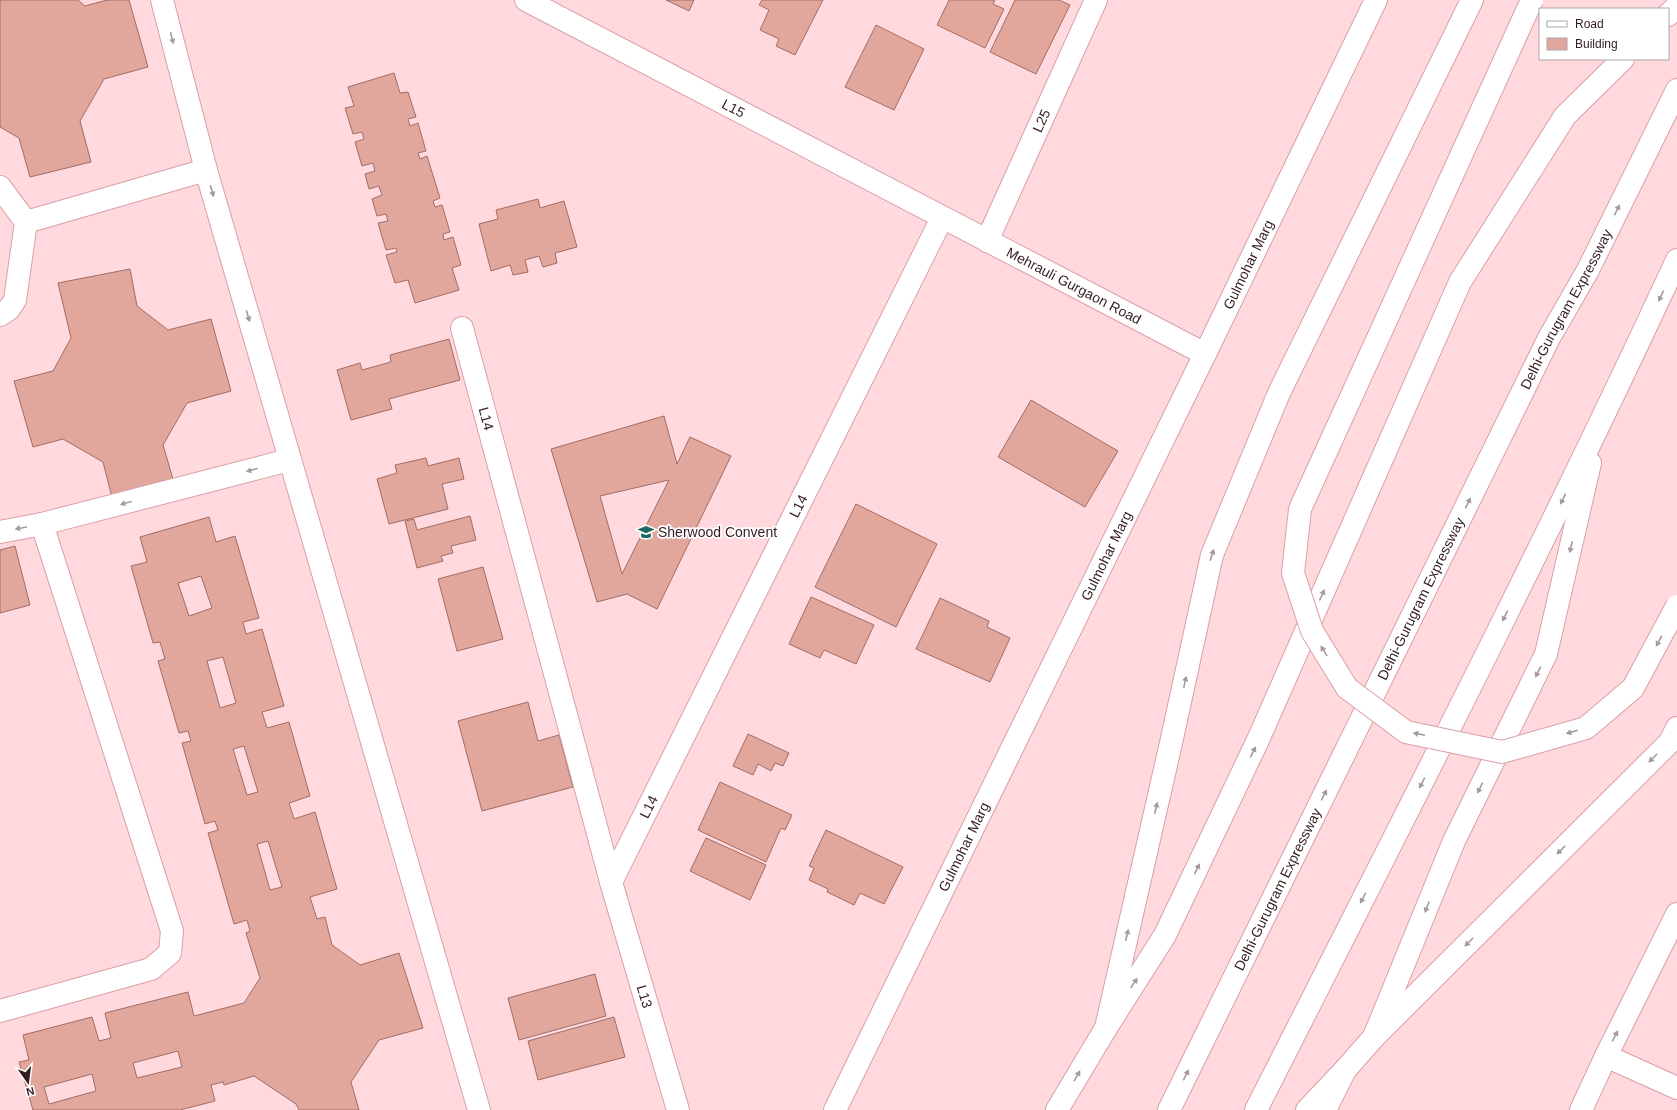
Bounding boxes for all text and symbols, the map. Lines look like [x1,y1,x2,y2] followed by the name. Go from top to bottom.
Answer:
[1539,8,1669,60] legend
[1575,17,1604,31] text: Road
[169,32,175,44] one-way arrow
[1575,37,1618,51] text: Building
[719,96,748,121] street label: L15
[1029,107,1054,135] street label: L25
[209,185,215,197] one-way arrow
[1614,204,1621,216] one-way arrow
[1220,217,1277,312] street label: Gulmohar Marg
[1517,226,1615,392] street label: Delhi-Gurugram Expressway
[1004,244,1144,327] street label: Mehrauli Gurgaon Road
[1658,290,1664,301] one-way arrow
[245,310,251,322] one-way arrow
[476,405,497,432] street label: L14
[245,467,257,473] one-way arrow
[786,492,811,520] street label: L14
[1560,494,1566,505] one-way arrow
[1465,497,1471,509] one-way arrow
[120,500,132,506] one-way arrow
[1078,509,1135,603] street label: Gulmohar Marg
[1374,515,1467,682] street label: Delhi-Gurugram Expressway
[637,523,655,541] school or university icon: Sherwood Convent
[658,524,777,540] place label: Sherwood Convent
[15,525,27,531] one-way arrow
[1568,541,1574,553] one-way arrow
[1209,548,1215,560] one-way arrow
[1320,588,1326,600] one-way arrow
[1502,610,1509,622] one-way arrow
[1656,635,1662,647] one-way arrow
[1321,645,1328,657] one-way arrow
[1534,666,1541,678] one-way arrow
[1182,675,1188,688] one-way arrow
[1566,729,1578,735] one-way arrow
[1413,731,1425,737] one-way arrow
[1250,746,1256,758] one-way arrow
[1648,753,1658,763] one-way arrow
[1419,777,1425,788] one-way arrow
[1477,783,1483,794] one-way arrow
[1321,790,1327,801] one-way arrow
[636,793,661,821] street label: L14
[935,800,992,894] street label: Gulmohar Marg
[1154,802,1160,815] one-way arrow
[1231,805,1324,973] street label: Delhi-Gurugram Expressway
[1556,845,1566,855] one-way arrow
[1194,864,1200,875] one-way arrow
[1360,893,1367,904] one-way arrow
[1424,902,1430,913] one-way arrow
[1125,929,1131,941] one-way arrow
[1464,937,1474,947] one-way arrow
[1131,977,1138,989] one-way arrow
[634,983,656,1010] street label: L13
[1612,1031,1618,1042] one-way arrow
[8,1062,48,1102] north arrow
[1183,1069,1189,1081] one-way arrow
[1074,1070,1081,1082] one-way arrow
[25,1085,36,1098] text: N

